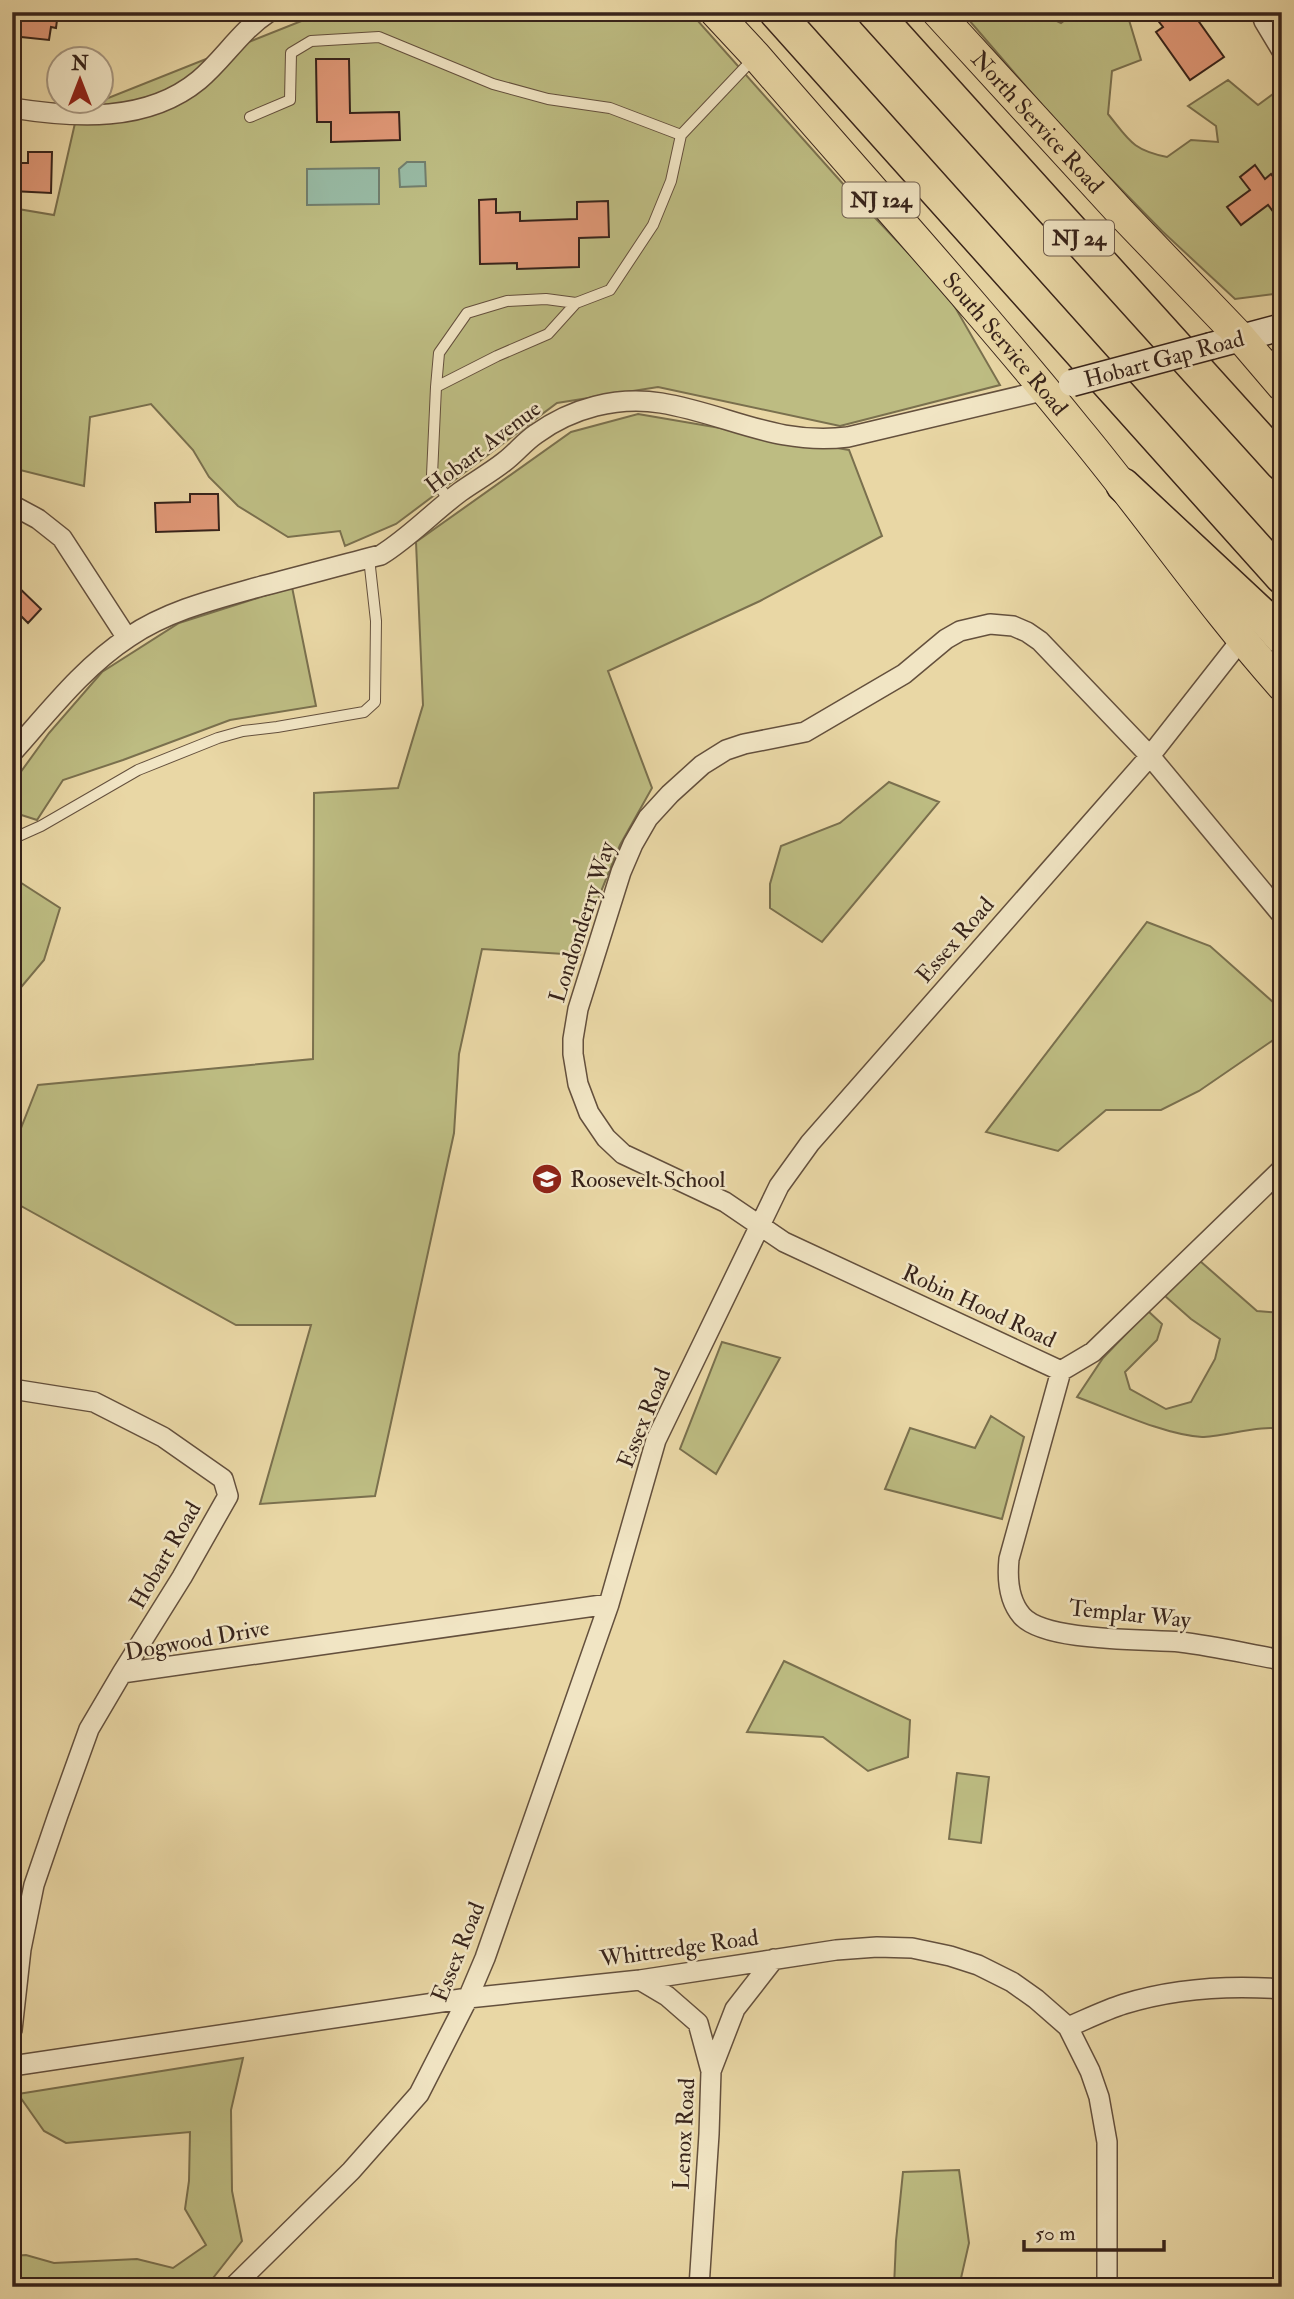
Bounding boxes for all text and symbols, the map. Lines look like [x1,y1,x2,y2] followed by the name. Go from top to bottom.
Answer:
[965,45,1110,199] street label: North Service Road
[46,46,116,116] north arrow
[70,52,89,76] text: N
[842,182,920,218] road number: NJ 124
[1044,220,1114,256] road number: NJ 24
[937,266,1075,421] street label: South Service Road
[1081,324,1247,395] street label: Hobart Gap Road
[419,394,547,500] street label: Hobart Avenue
[542,837,622,1006] street label: Londonderry Way
[910,891,1000,989] street label: Essex Road
[530,1162,564,1196] school or university icon: Roosevelt School
[570,1165,725,1194] place label: Roosevelt School
[898,1258,1060,1354] street label: Robin Hood Road
[611,1364,677,1472] street label: Essex Road
[123,1496,207,1614] street label: Hobart Road
[1067,1593,1193,1636] street label: Templar Way
[123,1613,272,1667] street label: Dogwood Drive
[425,1898,491,2006] street label: Essex Road
[597,1923,760,1974] street label: Whittredge Road
[667,2077,701,2191] street label: Lenox Road
[1024,2208,1164,2252] scale bar
[1035,2220,1076,2247] text: 50 m

